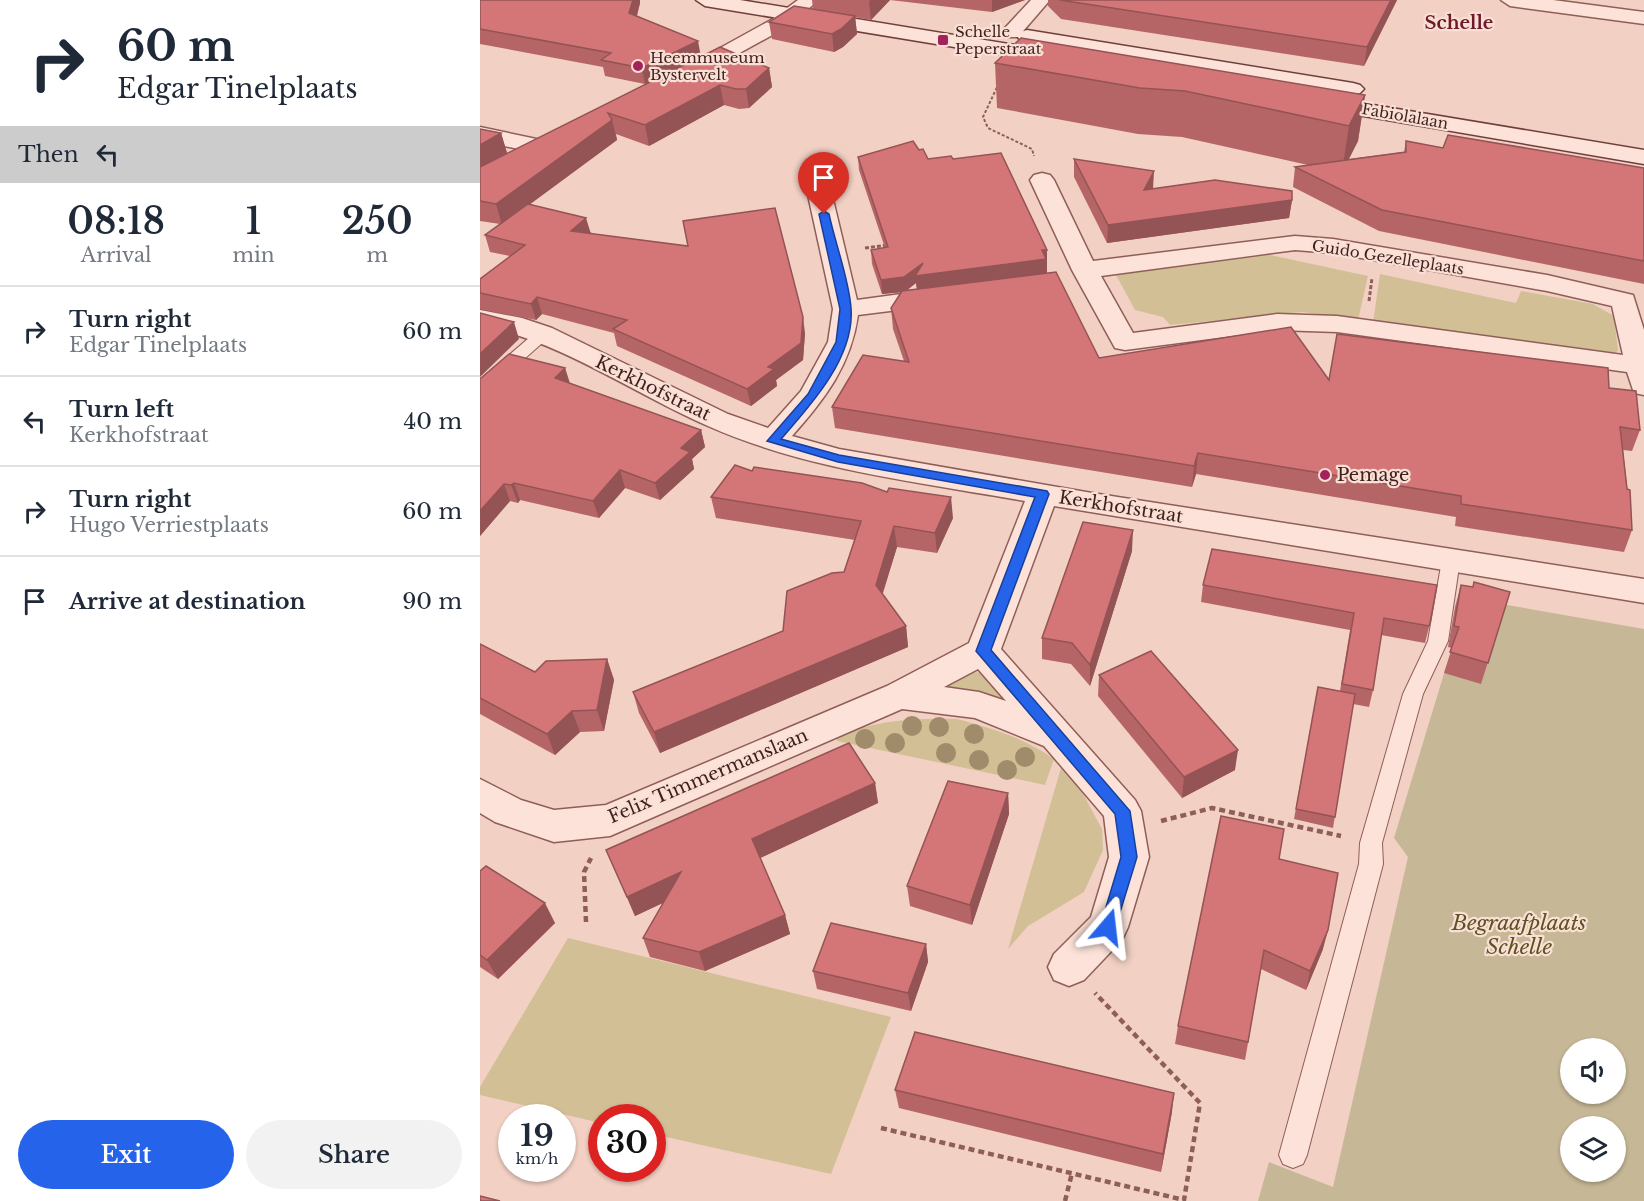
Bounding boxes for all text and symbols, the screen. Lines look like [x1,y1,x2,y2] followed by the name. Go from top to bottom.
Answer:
[1425,12,1493,34] district label: Schelle
[117,20,235,72] text: 60 m
[955,22,1042,58] place label: Schelle Peperstraat
[18,24,96,102] icon: right
[936,33,950,47] marker: Schelle Peperstraat
[650,48,764,84] place label: Heemmuseum Bystervelt
[631,59,645,73] marker: Heemmuseum Bystervelt
[117,72,357,105] text: Edgar Tinelplaats
[1360,99,1450,133] street label: Fabiolalaan
[91,138,124,171] icon: left
[18,141,79,168] text: Then
[798,152,849,214] pin
[807,161,840,194] icon: arrive
[67,199,165,244] text: 08:18
[246,199,261,244] text: 1
[342,199,413,244] text: 250
[1311,236,1466,278] street label: Guido Gezelleplaats
[81,243,152,267] text: Arrival
[232,243,275,267] text: min
[367,243,388,267] text: m
[69,306,191,333] text: Turn right
[18,315,51,348] icon: right
[402,318,462,345] text: 60 m
[69,333,247,357] text: Edgar Tinelplaats
[592,351,714,425] street label: Kerkhofstraat
[69,396,174,423] text: Turn left
[18,405,51,438] icon: left
[404,408,462,435] text: 40 m
[69,423,208,447] text: Kerkhofstraat
[1337,464,1409,486] place label: Pemage
[1318,468,1332,482] marker: Pemage
[69,486,191,513] text: Turn right
[1057,486,1185,528] street label: Kerkhofstraat
[18,495,51,528] icon: right
[402,498,462,525] text: 60 m
[69,513,269,537] text: Hugo Verriestplaats
[18,585,51,618] icon: arrive
[69,588,306,615] text: Arrive at destination
[402,588,462,615] text: 90 m
[605,724,811,828] street label: Felix Timmermanslaan
[1076,895,1140,959] position arrow
[1451,910,1586,960] park label: Begraafplaats Schelle
[1560,1038,1626,1182] map controls
[1560,1038,1626,1104] button: sound
[588,1104,666,1182] speed limit sign: 30
[1560,1116,1626,1182] button: layers
[520,1117,554,1154] text: 19
[18,1120,234,1189] button: Exit
[246,1120,462,1189] button: Share
[516,1149,558,1168] text: km/h

